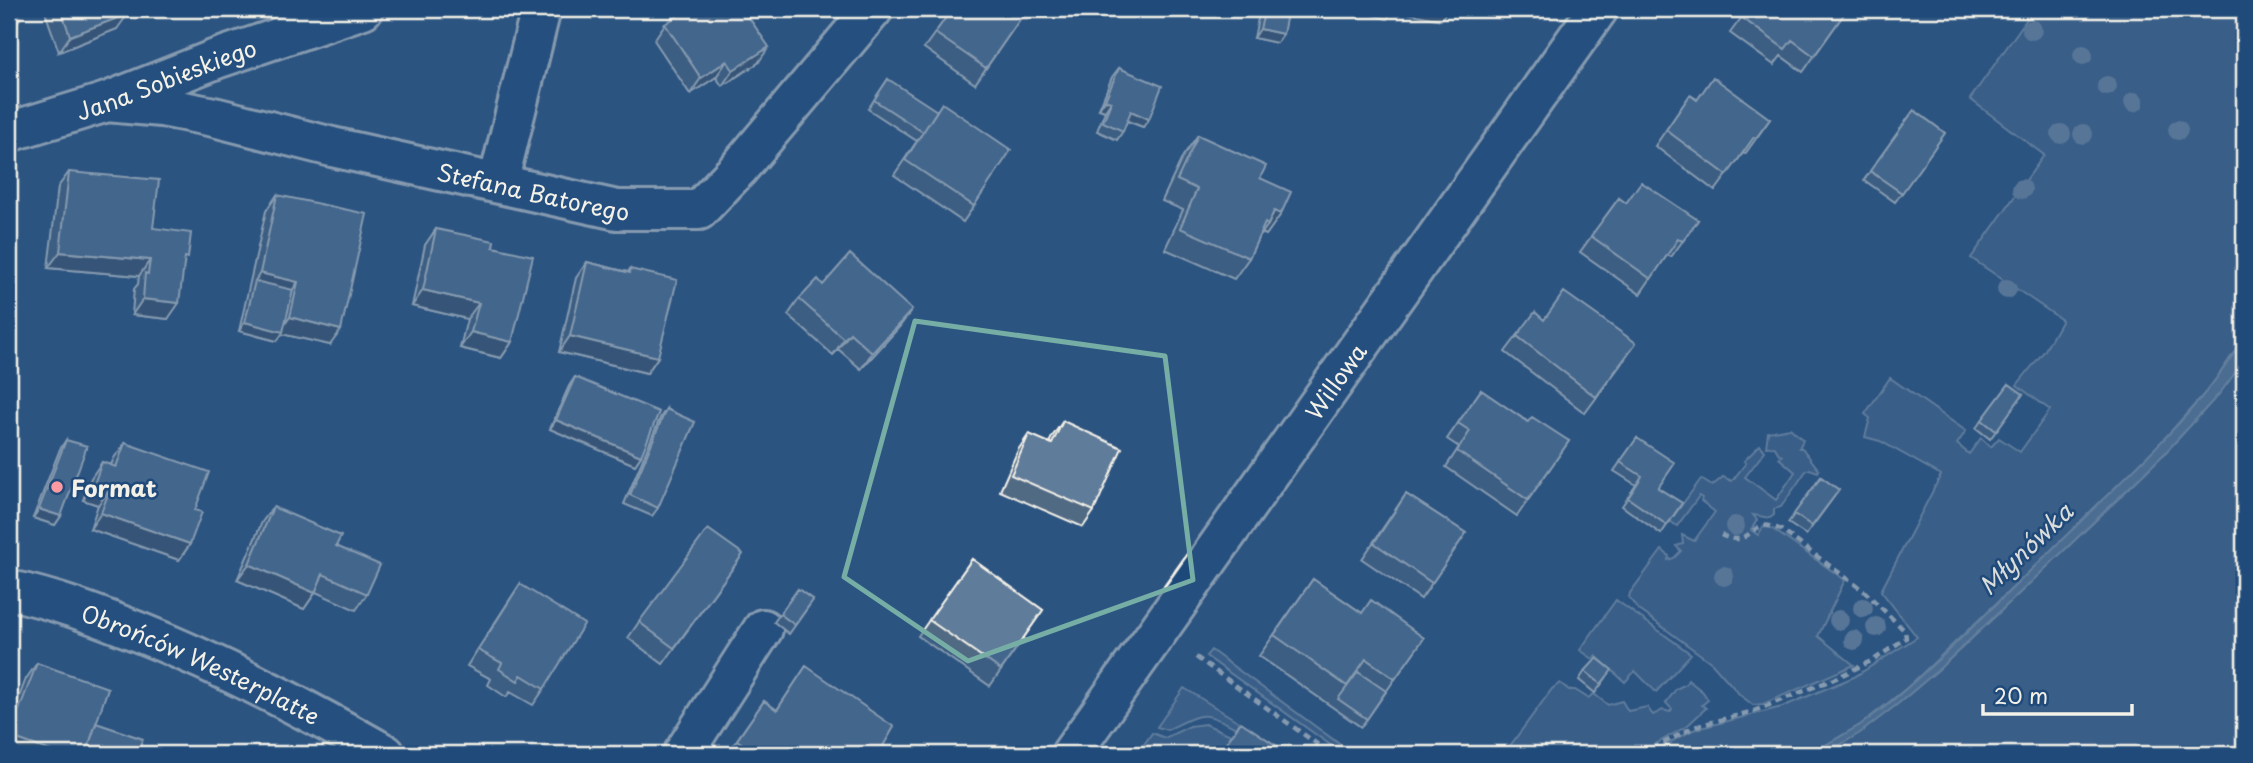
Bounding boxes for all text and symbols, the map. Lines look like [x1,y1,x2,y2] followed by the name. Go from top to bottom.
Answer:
[72,29,261,128] street label: Jana Sobieskiego
[434,153,629,228] street label: Stefana Batorego
[1296,335,1375,426] street label: Willowa
[71,470,157,505] place label: Format
[49,479,65,495] marker: Format
[1970,493,2081,602] water label: Młynówka
[77,594,327,733] street label: Obrońców Westerplatte
[1983,672,2132,716] scale bar
[1994,679,2048,711] text: 20 m

